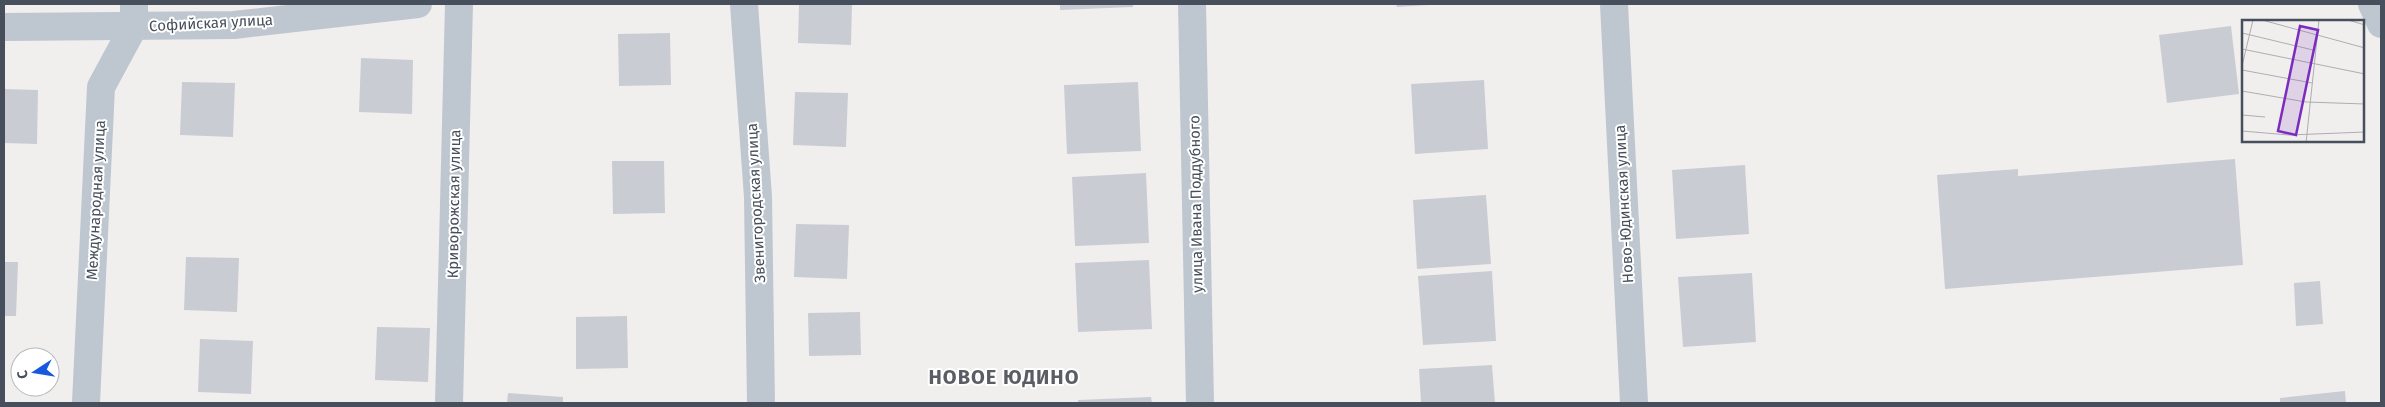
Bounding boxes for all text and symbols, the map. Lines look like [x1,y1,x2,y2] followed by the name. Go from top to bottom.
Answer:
[149,11,273,35] street label: Софийская улица
[2242,20,2365,142] inset map
[1185,115,1207,293] street label: улица Ивана Поддубного
[83,119,109,281] street label: Международная улица
[743,123,769,283] street label: Звенигородская улица
[1611,124,1637,284] street label: Ново-Юдинская улица
[444,129,464,279] street label: Криворожская улица
[10,347,60,397] north arrow
[929,365,1079,389] district label: НОВОЕ ЮДИНО
[14,369,32,380] text: С

